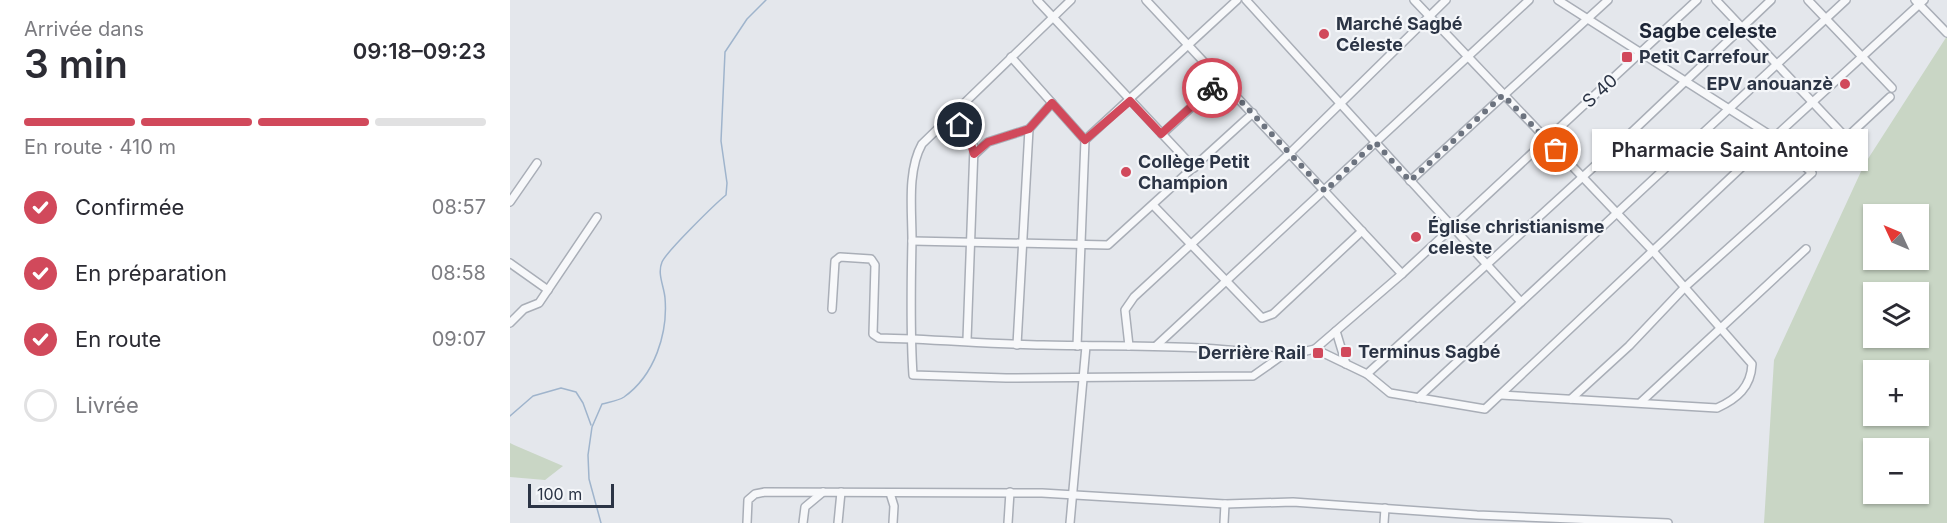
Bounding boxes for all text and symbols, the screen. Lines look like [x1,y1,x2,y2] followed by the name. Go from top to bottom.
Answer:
[1336,13,1463,55] place label: Marché Sagbé Céleste
[24,17,144,41] text: Arrivée dans
[1639,19,1777,43] district label: Sagbe celeste
[1317,27,1331,41] marker: Marché Sagbé Céleste
[353,38,486,64] text: 09:18–09:23
[24,40,128,87] text: 3 min
[1639,46,1769,67] place label: Petit Carrefour
[1620,50,1634,64] marker: Petit Carrefour
[1182,58,1242,118] courier
[1578,70,1621,112] street label: S 40
[1196,72,1229,105] icon: bike
[1706,73,1833,94] place label: EPV anouanzè
[1838,77,1852,91] marker: EPV anouanzè
[934,99,985,150] pin
[943,108,976,141] icon: home
[1530,124,1581,175] pin
[1592,129,1868,171] callout: Pharmacie Saint Antoine
[1539,133,1572,166] icon: bag
[24,135,176,159] text: En route · 410 m
[1611,138,1849,162] text: Pharmacie Saint Antoine
[1138,151,1250,193] place label: Collège Petit Champion
[1119,165,1133,179] marker: Collège Petit Champion
[24,191,57,224] icon: check
[75,194,184,220] text: Confirmée
[432,195,486,219] text: 08:57
[1863,204,1929,270] north arrow
[1863,204,1929,504] map controls
[1428,216,1605,258] place label: Église christianisme celeste
[1409,230,1423,244] marker: Église christianisme celeste
[24,257,57,290] icon: check
[75,260,227,286] text: En préparation
[431,261,486,285] text: 08:58
[1863,282,1929,348] button: layers
[24,323,57,356] icon: check
[75,326,161,352] text: En route
[432,327,486,351] text: 09:07
[1358,341,1501,362] place label: Terminus Sagbé
[1198,342,1306,363] place label: Derrière Rail
[1339,345,1353,359] marker: Terminus Sagbé
[1311,346,1325,360] marker: Derrière Rail
[1863,360,1929,426] button: +
[75,392,139,418] text: Livrée
[1863,438,1929,504] button: −
[528,481,614,508] scale bar
[537,484,582,504] text: 100 m

